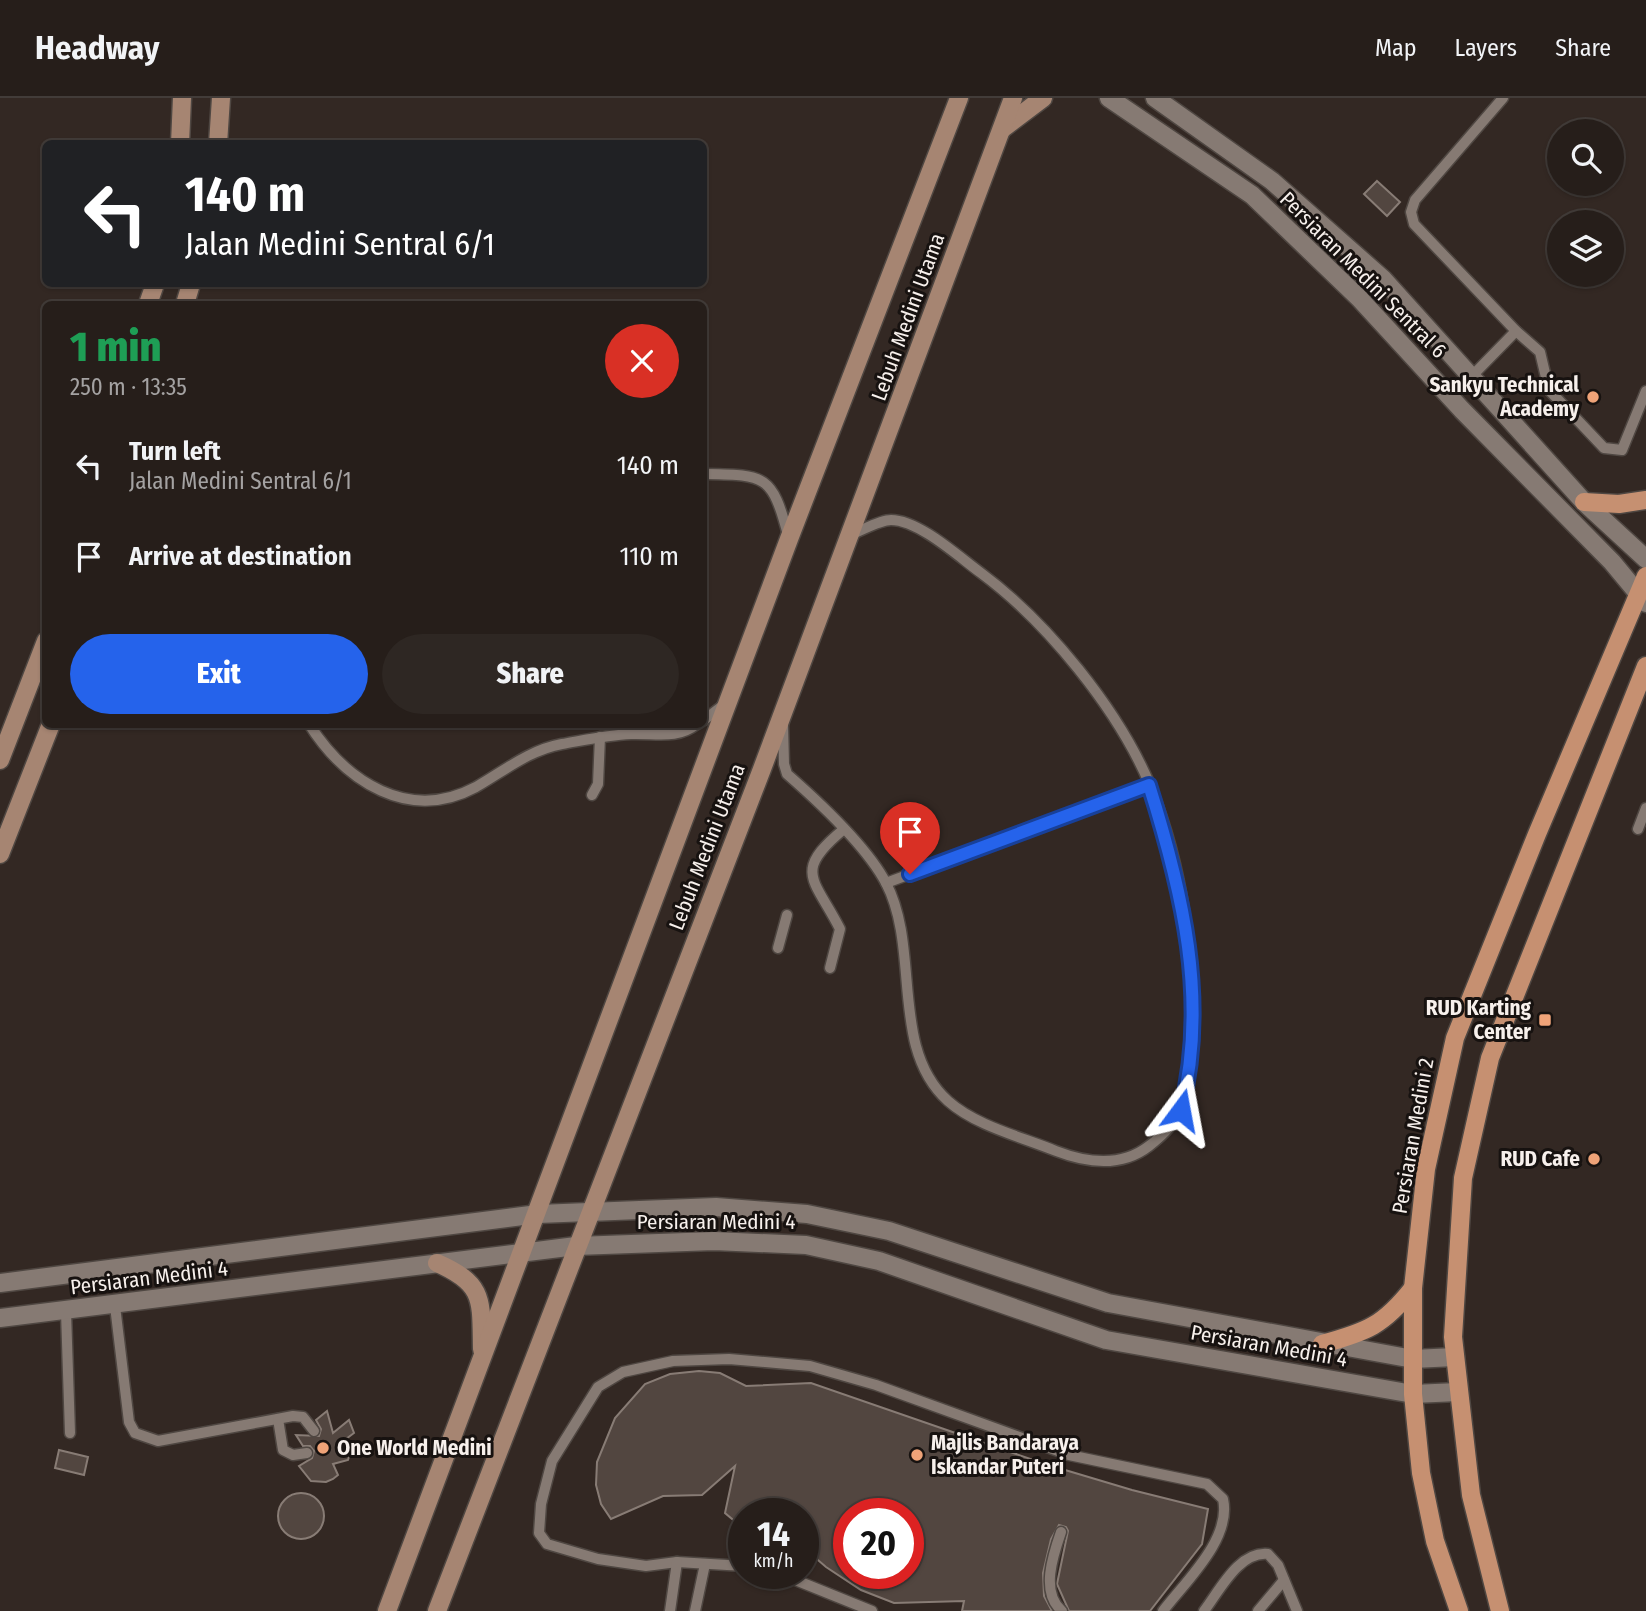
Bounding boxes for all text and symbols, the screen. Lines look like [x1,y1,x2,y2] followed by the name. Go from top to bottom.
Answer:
[35,28,159,68] text: Headway
[1375,34,1417,62] text: Map
[1455,34,1517,62] text: Layers
[1555,34,1611,62] text: Share
[1547,119,1624,287] map controls
[1547,119,1624,196] button: search
[185,165,305,224] text: 140 m
[70,168,161,259] icon: left
[1274,186,1452,364] street label: Persiaran Medini Sentral 6
[1547,210,1624,287] button: layers
[185,225,495,263] text: Jalan Medini Sentral 6/1
[866,230,950,404] street label: Lebuh Medini Utama
[70,322,161,372] text: 1 min
[605,324,679,398] button: close
[1429,372,1580,422] place label: Sankyu Technical Academy
[70,373,187,401] text: 250 m · 13:35
[1585,389,1601,405] marker: Sankyu Technical Academy
[129,436,221,467] text: Turn left
[70,447,108,485] icon: left
[617,450,679,481] text: 140 m
[129,467,352,495] text: Jalan Medini Sentral 6/1
[70,538,108,576] icon: arrive
[129,541,352,572] text: Arrive at destination
[619,541,679,572] text: 110 m
[70,634,368,714] button: Exit
[382,634,679,714] button: Share
[663,760,751,934] street label: Lebuh Medini Utama
[880,802,940,874] pin
[891,813,929,851] icon: arrive
[1426,995,1532,1045] place label: RUD Karting Center
[1537,1012,1553,1028] marker: RUD Karting Center
[1387,1056,1439,1216] street label: Persiaran Medini 2
[1144,1073,1218,1147] position arrow
[1501,1146,1580,1172] place label: RUD Cafe
[1586,1151,1602,1167] marker: RUD Cafe
[637,1209,795,1235] street label: Persiaran Medini 4
[69,1255,229,1301] street label: Persiaran Medini 4
[1189,1319,1349,1373] street label: Persiaran Medini 4
[931,1430,1079,1480] place label: Majlis Bandaraya Iskandar Puteri
[337,1435,492,1461] place label: One World Medini
[315,1440,331,1456] marker: One World Medini
[909,1447,925,1463] marker: Majlis Bandaraya Iskandar Puteri
[833,1498,924,1589] speed limit sign: 20
[757,1513,790,1555] text: 14
[753,1550,794,1572] text: km/h

